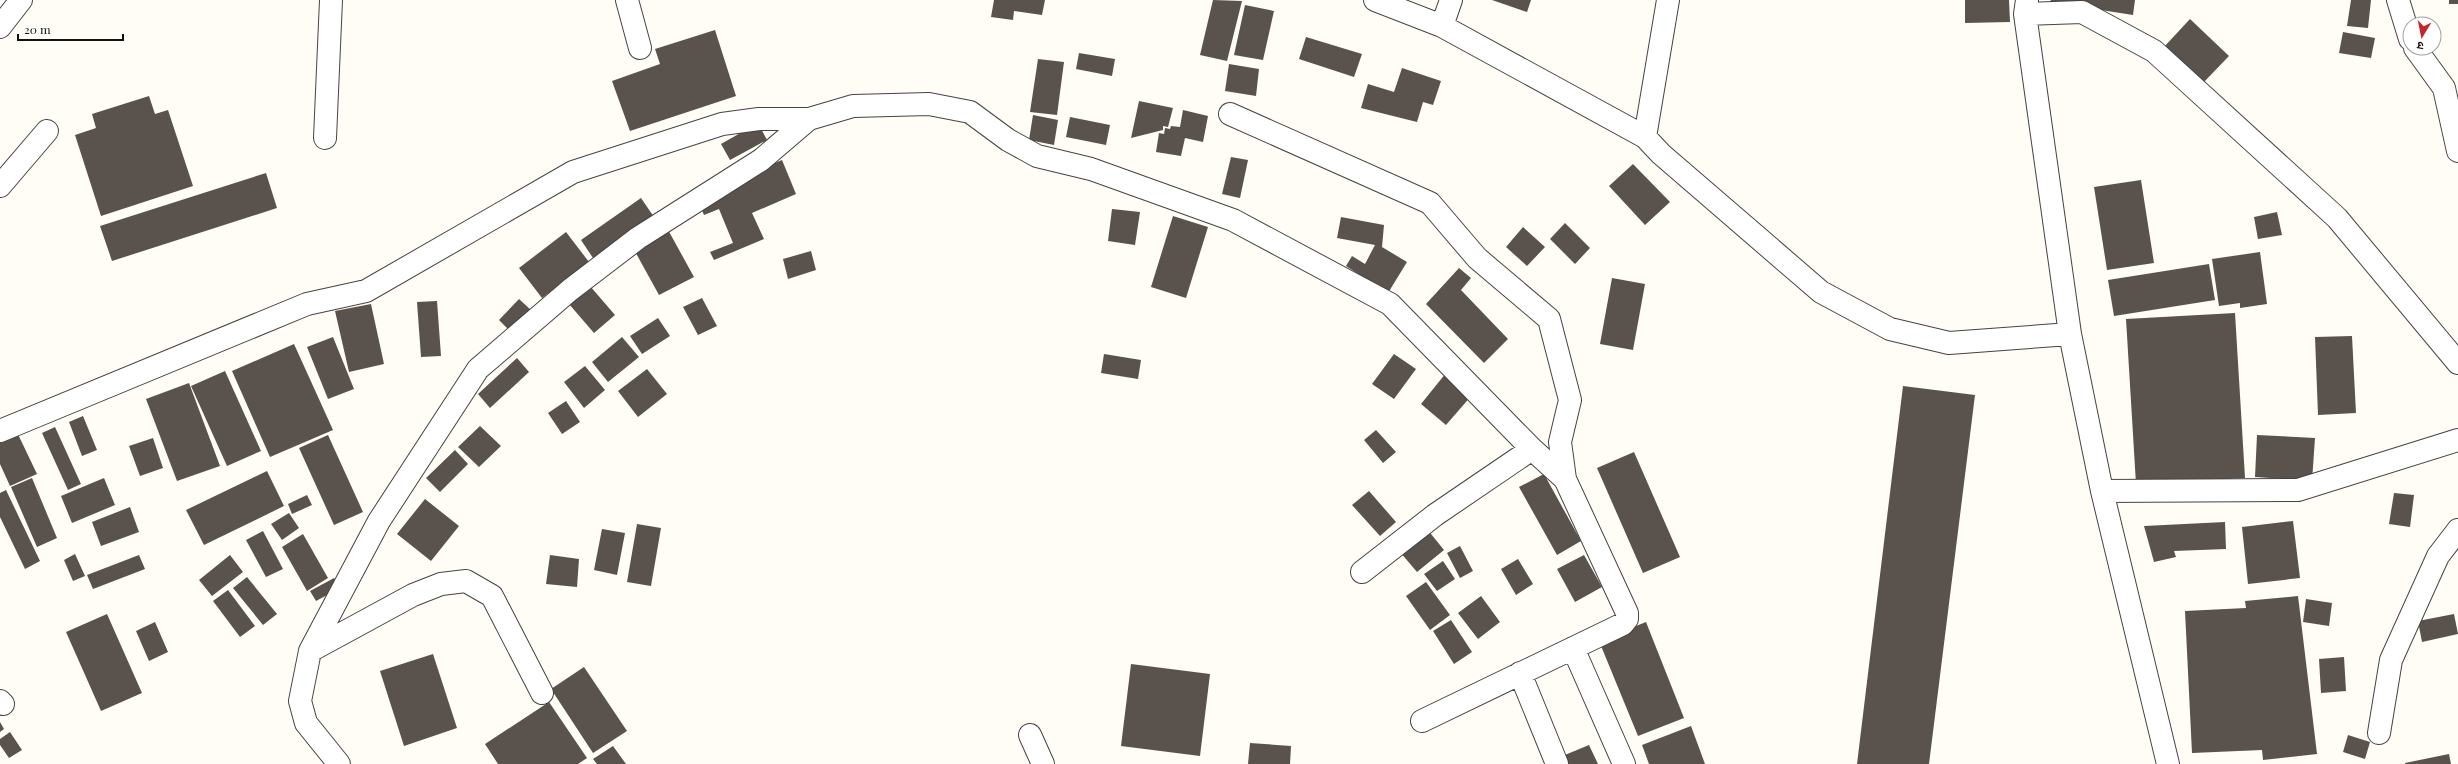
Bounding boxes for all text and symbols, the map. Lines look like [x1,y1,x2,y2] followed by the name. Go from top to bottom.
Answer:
[18,16,123,42] scale bar
[2402,16,2442,56] north arrow
[24,21,51,37] text: 20 m
[2415,38,2425,54] text: उ

